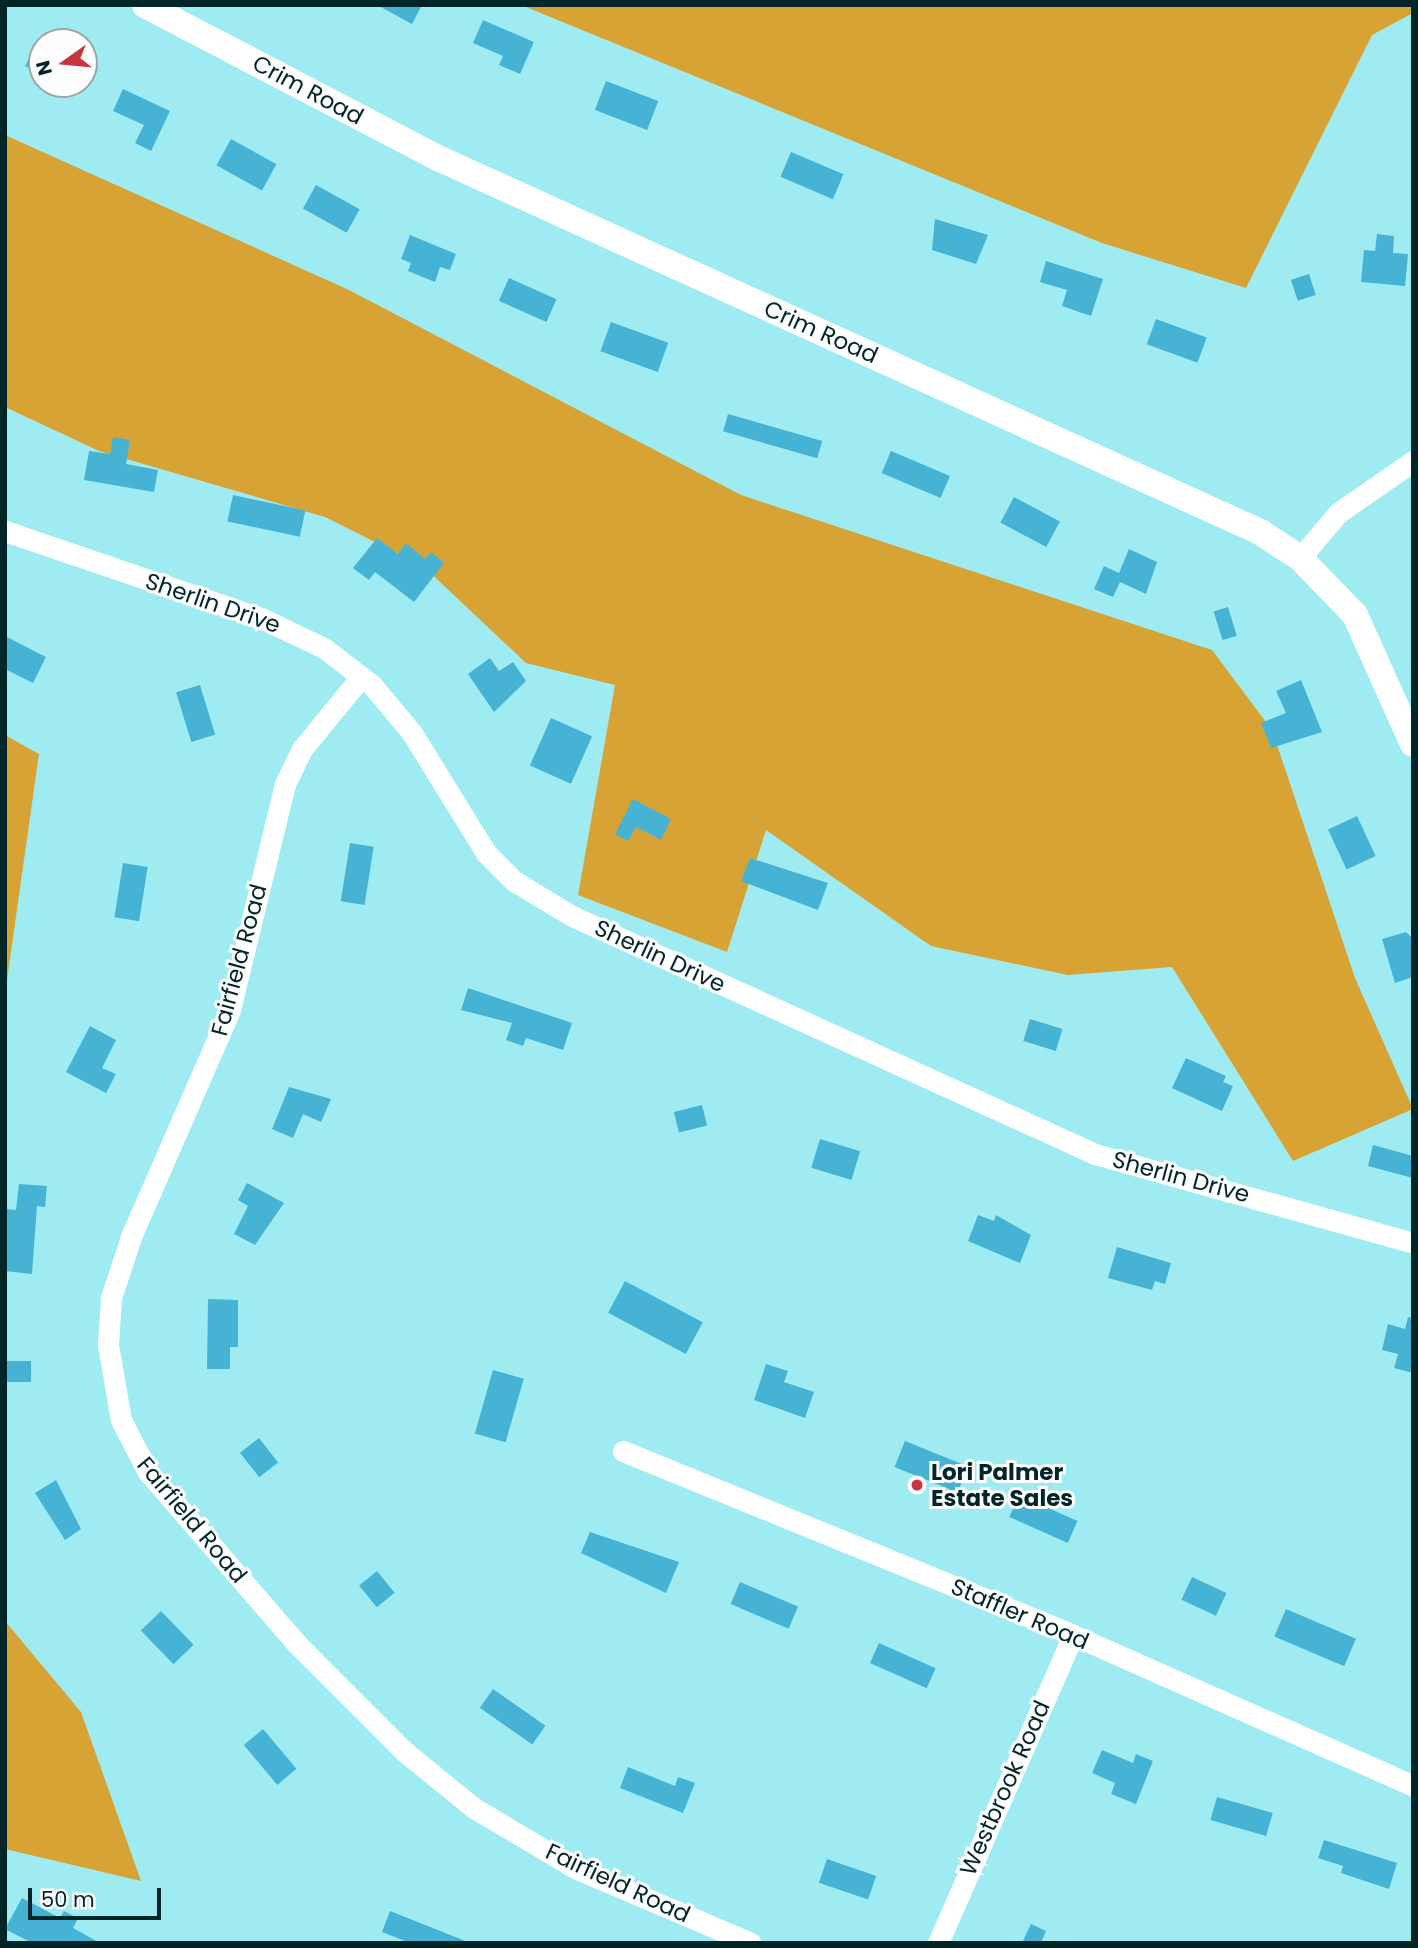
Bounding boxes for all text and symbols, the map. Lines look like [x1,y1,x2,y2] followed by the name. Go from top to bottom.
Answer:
[28,28,98,98] north arrow
[248,49,368,131] street label: Crim Road
[29,58,59,78] text: N
[760,295,882,369] street label: Crim Road
[142,567,284,639] street label: Sherlin Drive
[205,881,273,1039] street label: Fairfield Road
[590,914,730,998] street label: Sherlin Drive
[1109,1145,1253,1209] street label: Sherlin Drive
[131,1451,253,1589] street label: Fairfield Road
[931,1458,1073,1512] place label: Lori Palmer Estate Sales
[909,1477,925,1493] marker: Lori Palmer Estate Sales
[947,1573,1093,1655] street label: Staffler Road
[954,1696,1056,1880] street label: Westbrook Road
[541,1838,695,1928] street label: Fairfield Road
[32,1874,164,1918] scale bar
[41,1885,95,1914] text: 50 m

